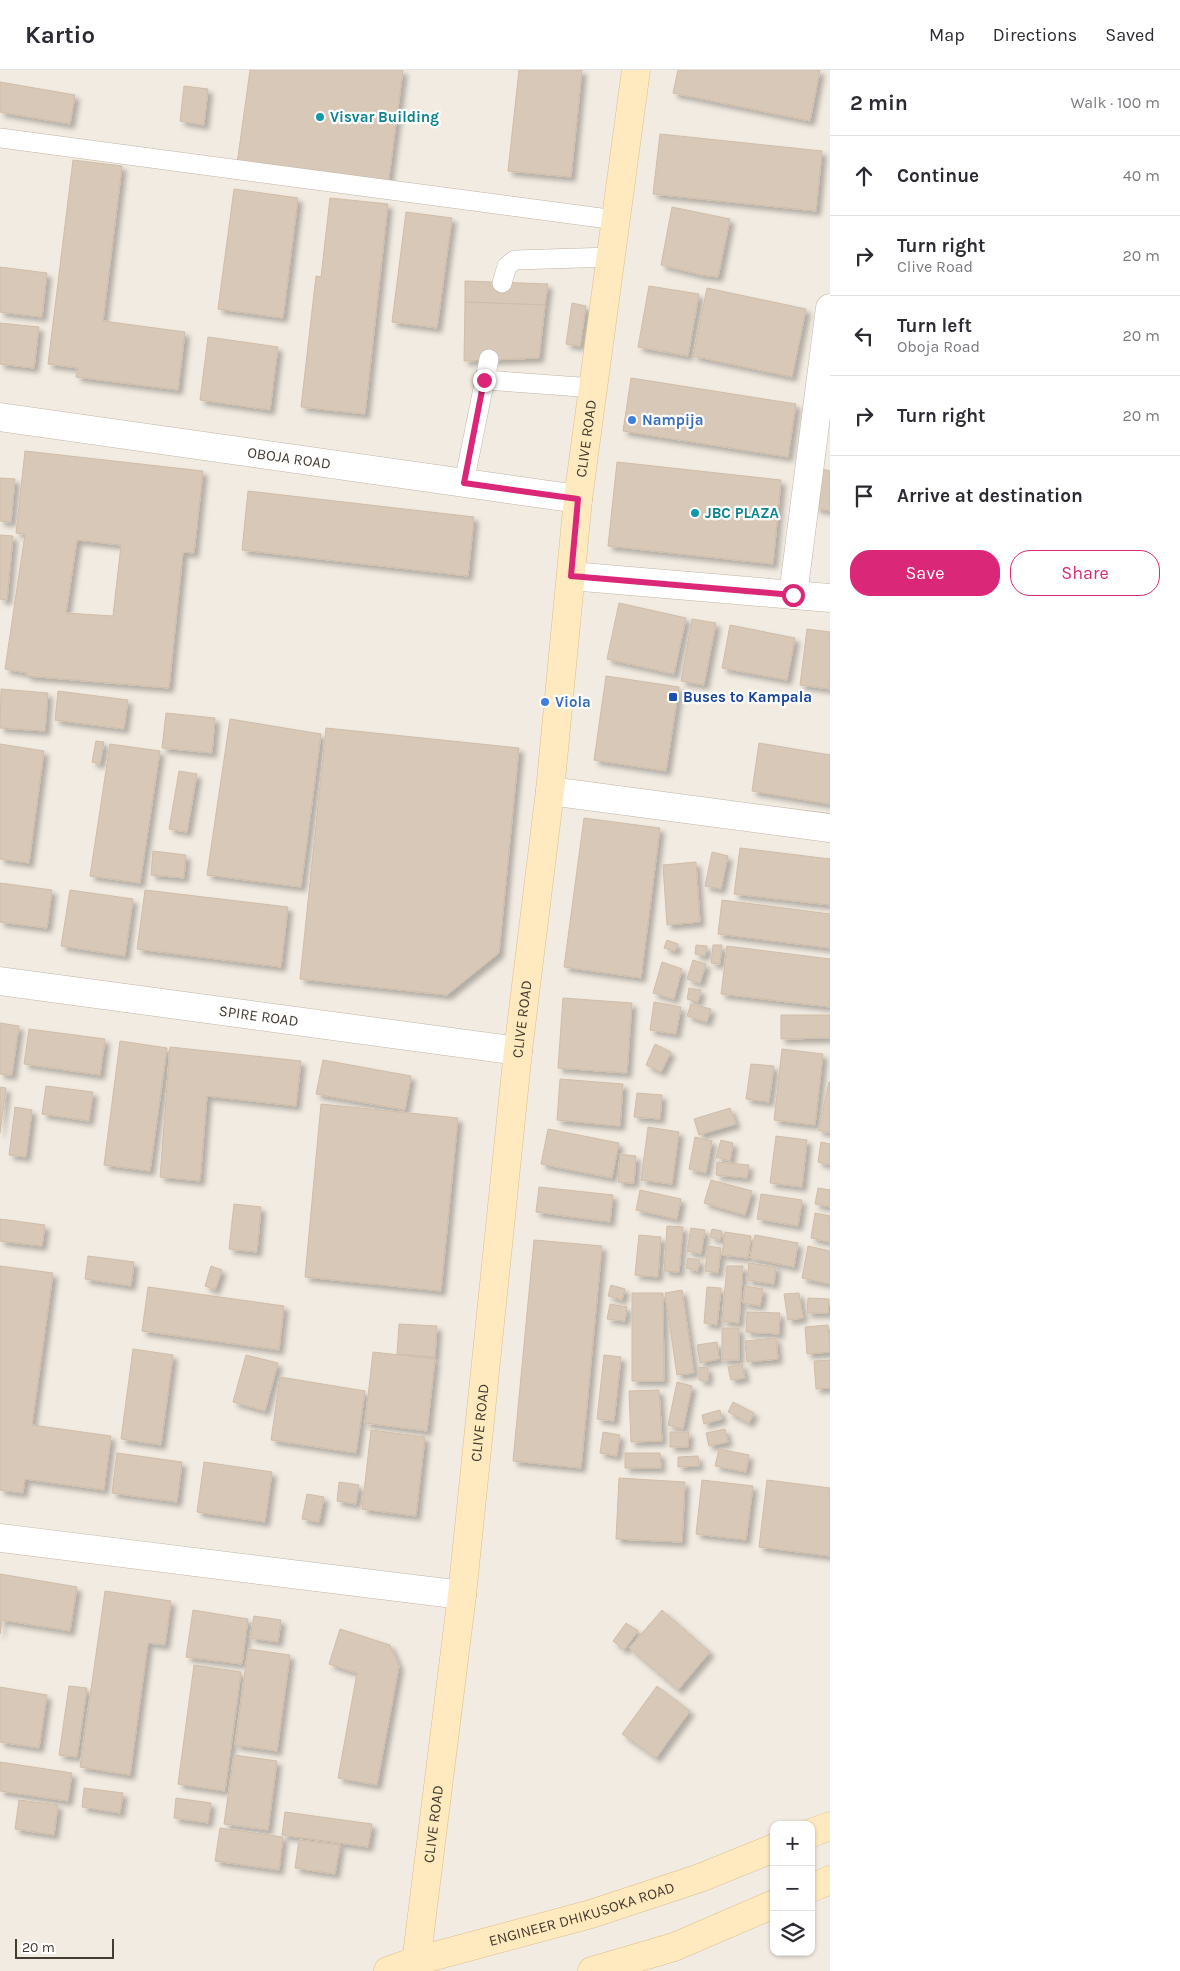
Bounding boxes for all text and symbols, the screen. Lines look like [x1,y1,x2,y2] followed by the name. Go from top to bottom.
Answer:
[25,21,95,49] text: Kartio
[929,24,965,46] text: Map
[993,24,1077,46] text: Directions
[1105,24,1155,46] text: Saved
[850,91,908,115] text: 2 min
[1070,93,1160,112] text: Walk · 100 m
[330,108,439,126] place label: Visvar Building
[314,111,326,123] marker: Visvar Building
[850,162,878,190] icon: ahead
[897,165,979,187] text: Continue
[1123,166,1160,185] text: 40 m
[897,235,986,257] text: Turn right
[850,242,878,270] icon: right
[1122,246,1160,265] text: 20 m
[897,257,973,276] text: Clive Road
[897,315,972,337] text: Turn left
[850,322,878,350] icon: left
[1122,326,1160,345] text: 20 m
[897,337,980,356] text: Oboja Road
[473,369,496,392] route end
[572,399,600,479] street label: CLIVE ROAD
[850,402,878,430] icon: right
[897,405,986,427] text: Turn right
[1122,406,1160,425] text: 20 m
[642,411,704,429] place label: Nampija
[626,414,638,426] marker: Nampija
[246,443,332,473] street label: OBOJA ROAD
[850,482,878,510] icon: arrive
[897,485,1083,507] text: Arrive at destination
[705,504,780,522] place label: JBC PLAZA
[689,507,701,519] marker: JBC PLAZA
[850,550,1000,596] button: Save
[1010,550,1160,596] button: Share
[782,584,805,607] route start
[683,688,812,706] place label: Buses to Kampala
[667,691,679,703] marker: Buses to Kampala
[555,693,591,711] place label: Viola
[539,696,551,708] marker: Viola
[508,979,536,1059] street label: CLIVE ROAD
[218,1002,300,1030] street label: SPIRE ROAD
[467,1383,493,1463] street label: CLIVE ROAD
[420,1784,447,1864] street label: CLIVE ROAD
[770,1821,815,1956] map controls
[770,1821,815,1866] button: +
[770,1866,815,1911] button: −
[487,1878,677,1950] street label: ENGINEER DHIKUSOKA ROAD
[770,1911,815,1956] button: layers
[15,1936,114,1959] scale bar
[22,1939,55,1956] text: 20 m

